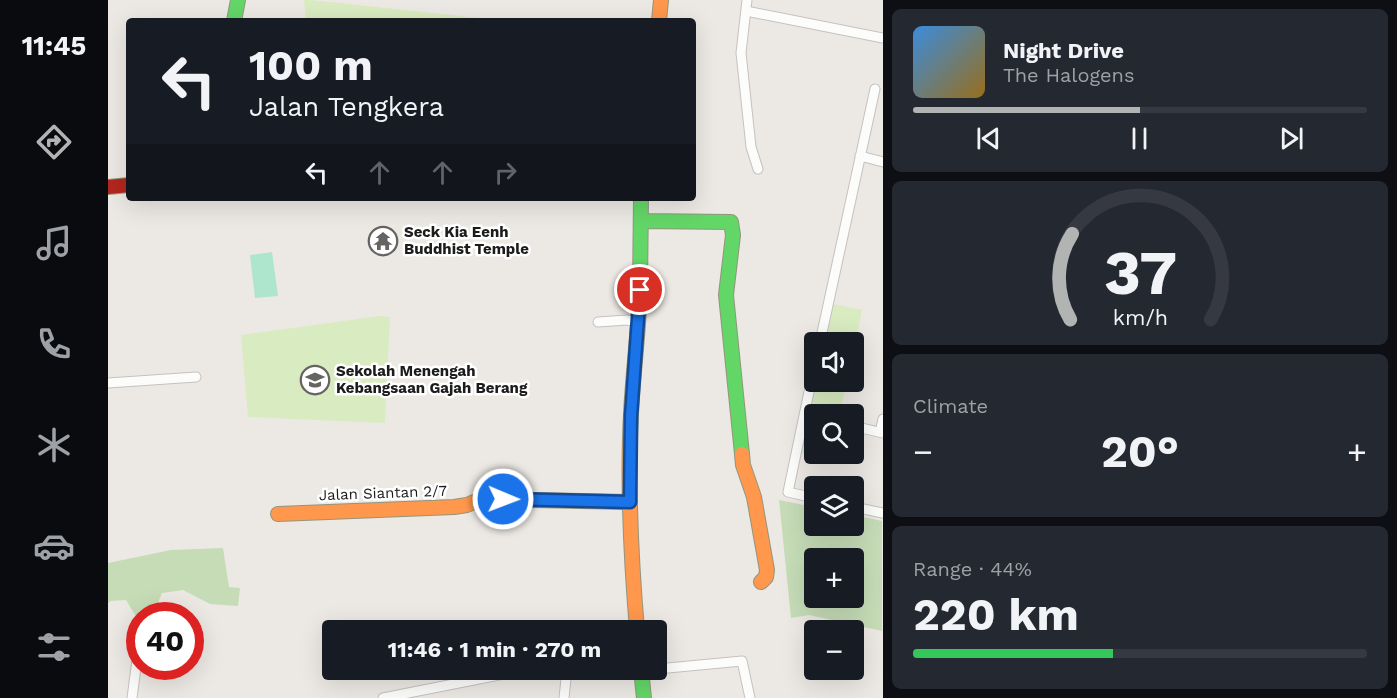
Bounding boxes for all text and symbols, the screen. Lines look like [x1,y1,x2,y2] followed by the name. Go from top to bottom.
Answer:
[22,30,86,62] text: 11:45
[1003,38,1124,63] text: Night Drive
[249,41,373,90] text: 100 m
[150,42,228,120] icon: left
[1003,63,1135,87] text: The Halogens
[249,91,444,123] text: Jalan Tengkera
[33,121,75,163] icon: directions
[972,122,1005,155] icon: previous
[1123,122,1156,155] icon: pause
[1275,122,1308,155] icon: next
[300,156,333,189] icon: left
[363,156,396,189] icon: ahead
[426,156,459,189] icon: ahead
[489,156,522,189] icon: right
[33,222,75,264] icon: music
[404,223,529,258] place label: Seck Kia Eenh Buddhist Temple
[367,225,399,257] temple icon: Seck Kia Eenh Buddhist Temple
[1103,236,1177,309] text: 37
[614,264,665,315] pin
[623,273,656,306] icon: arrive
[1112,305,1168,330] text: km/h
[33,323,75,365] icon: phone
[804,332,864,680] map controls
[804,332,864,392] button: sound
[336,362,528,397] place label: Sekolah Menengah Kebangsaan Gajah Berang
[299,364,331,396] school or university icon: Sekolah Menengah Kebangsaan Gajah Berang
[913,394,988,418] text: Climate
[804,404,864,464] button: search
[33,424,75,466] icon: climate
[1101,425,1179,478] text: 20°
[913,432,933,471] text: −
[1347,432,1367,471] text: +
[471,467,535,531] position arrow
[804,476,864,536] button: layers
[319,482,447,504] street label: Jalan Siantan 2/7
[33,525,75,567] icon: car
[804,548,864,608] button: +
[913,557,1032,581] text: Range · 44%
[913,588,1079,641] text: 220 km
[126,602,204,680] speed limit sign: 40
[804,620,864,680] button: −
[33,626,75,668] icon: filters
[388,637,601,662] text: 11:46 · 1 min · 270 m

